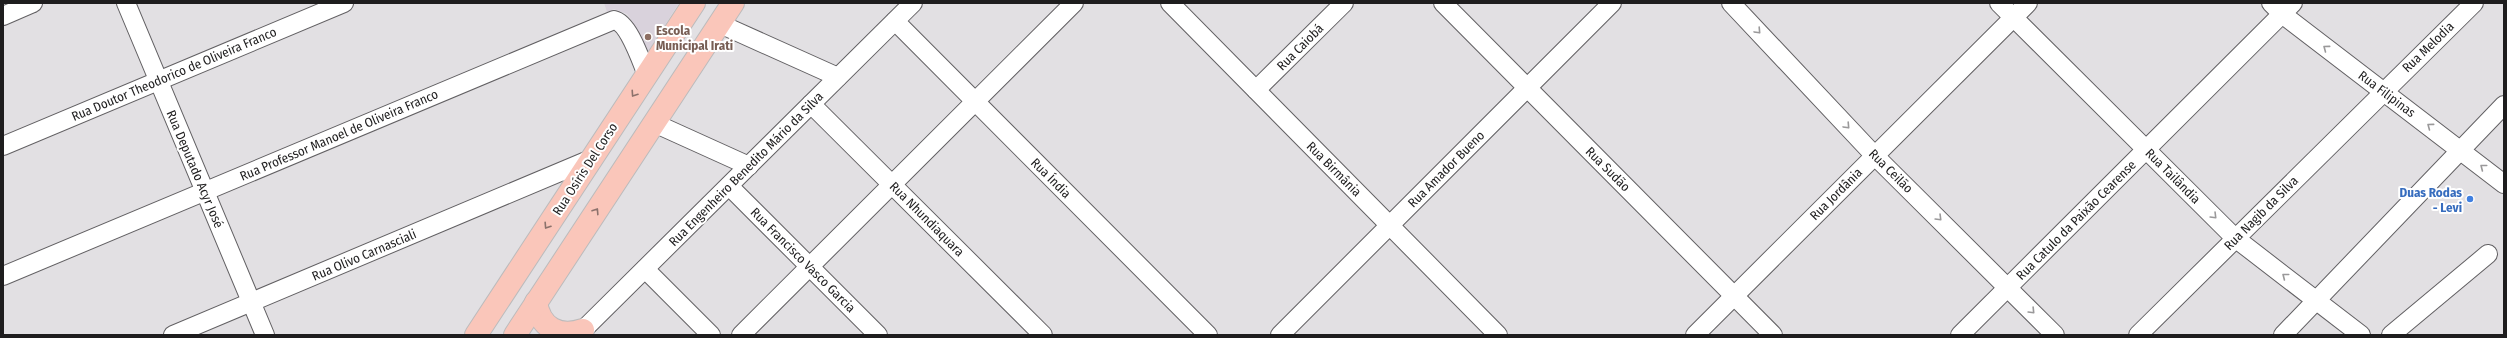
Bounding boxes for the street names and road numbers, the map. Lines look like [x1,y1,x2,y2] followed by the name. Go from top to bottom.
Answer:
[2399,19,2457,75] street label: Rua Melodia
[1274,21,1326,73] street label: Rua Caiobá
[69,24,279,124] street label: Rua Doutor Theodorico de Oliveira Franco
[2356,68,2419,121] street label: Rua Filipinas
[238,86,440,184] street label: Rua Professor Manoel de Oliveira Franco
[666,89,826,249] street label: Rua Engenheiro Benedito Mário da Silva
[163,108,227,230] street label: Rua Deputado Acyr José
[550,120,621,218] street label: Rua Osíris Del Corso
[1405,128,1487,210] street label: Rua Amador Bueno
[1304,139,1364,199] street label: Rua Birmânia
[1583,144,1633,194] street label: Rua Sudão
[2142,145,2204,207] street label: Rua Tailândia
[1866,146,1916,196] street label: Rua Ceilão
[1028,155,1074,201] street label: Rua Índia
[2013,157,2139,283] street label: Rua Catulo da Paixão Cearense
[1807,165,1865,223] street label: Rua Jordânia
[2221,173,2301,253] street label: Rua Nagib da Silva
[887,179,967,259] street label: Rua Nhundiaquara
[748,205,858,315] street label: Rua Francisco Vasco Garcia
[310,226,418,284] street label: Rua Olivo Carnasciali

